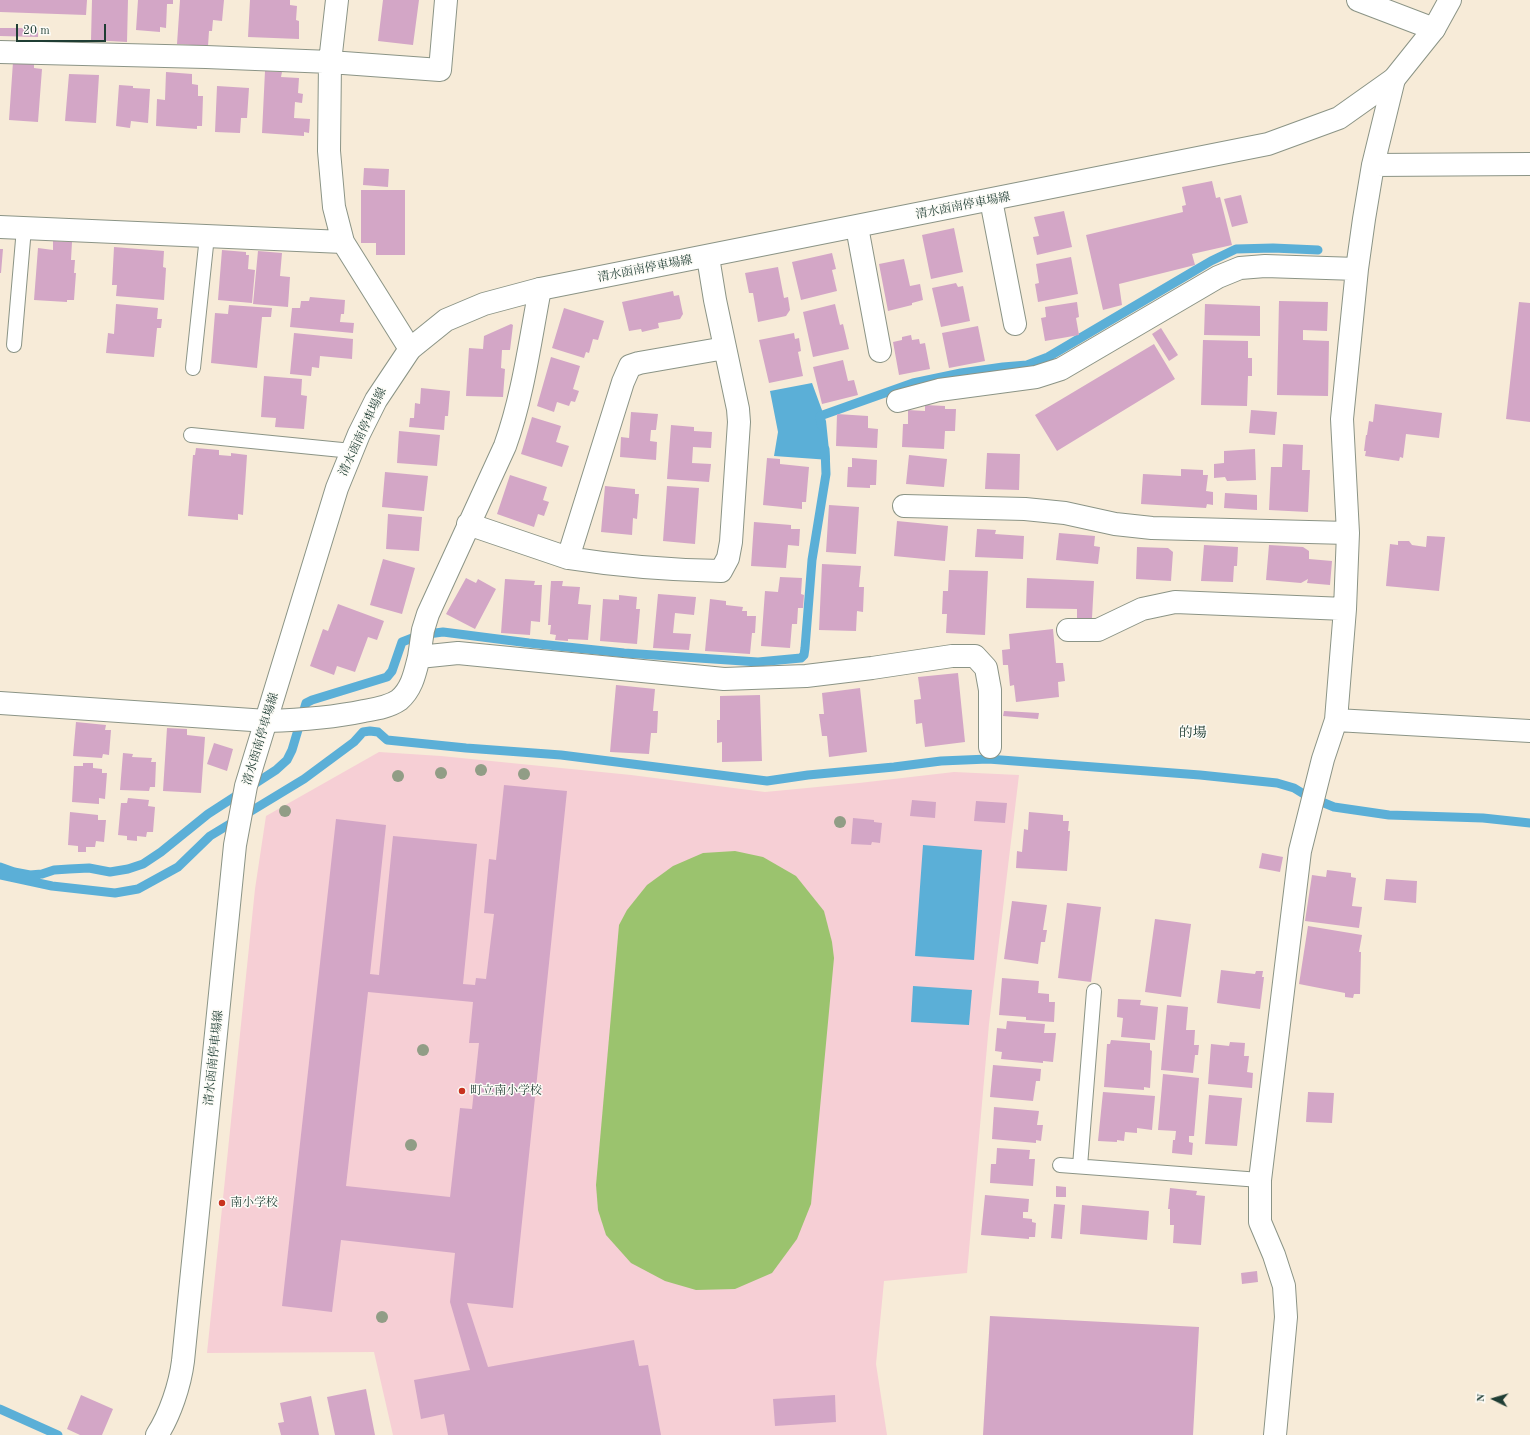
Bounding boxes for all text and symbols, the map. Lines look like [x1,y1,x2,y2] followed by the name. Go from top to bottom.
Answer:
[18,16,108,42] scale bar
[23,25,50,37] text: 20 m
[915,190,1011,222] street label: 清水函南停車場線
[597,253,693,285] street label: 清水函南停車場線
[336,385,390,479] street label: 清水函南停車場線
[240,691,282,787] street label: 清水函南停車場線
[1179,725,1207,741] district label: 的場
[202,1010,226,1106] street label: 清水函南停車場線
[470,1084,542,1098] place label: 町立南小学校
[457,1086,467,1096] marker: 町立南小学校
[230,1196,278,1210] place label: 南小学校
[217,1198,227,1208] marker: 南小学校
[1474,1379,1514,1419] north arrow
[1476,1393,1487,1403] text: N

